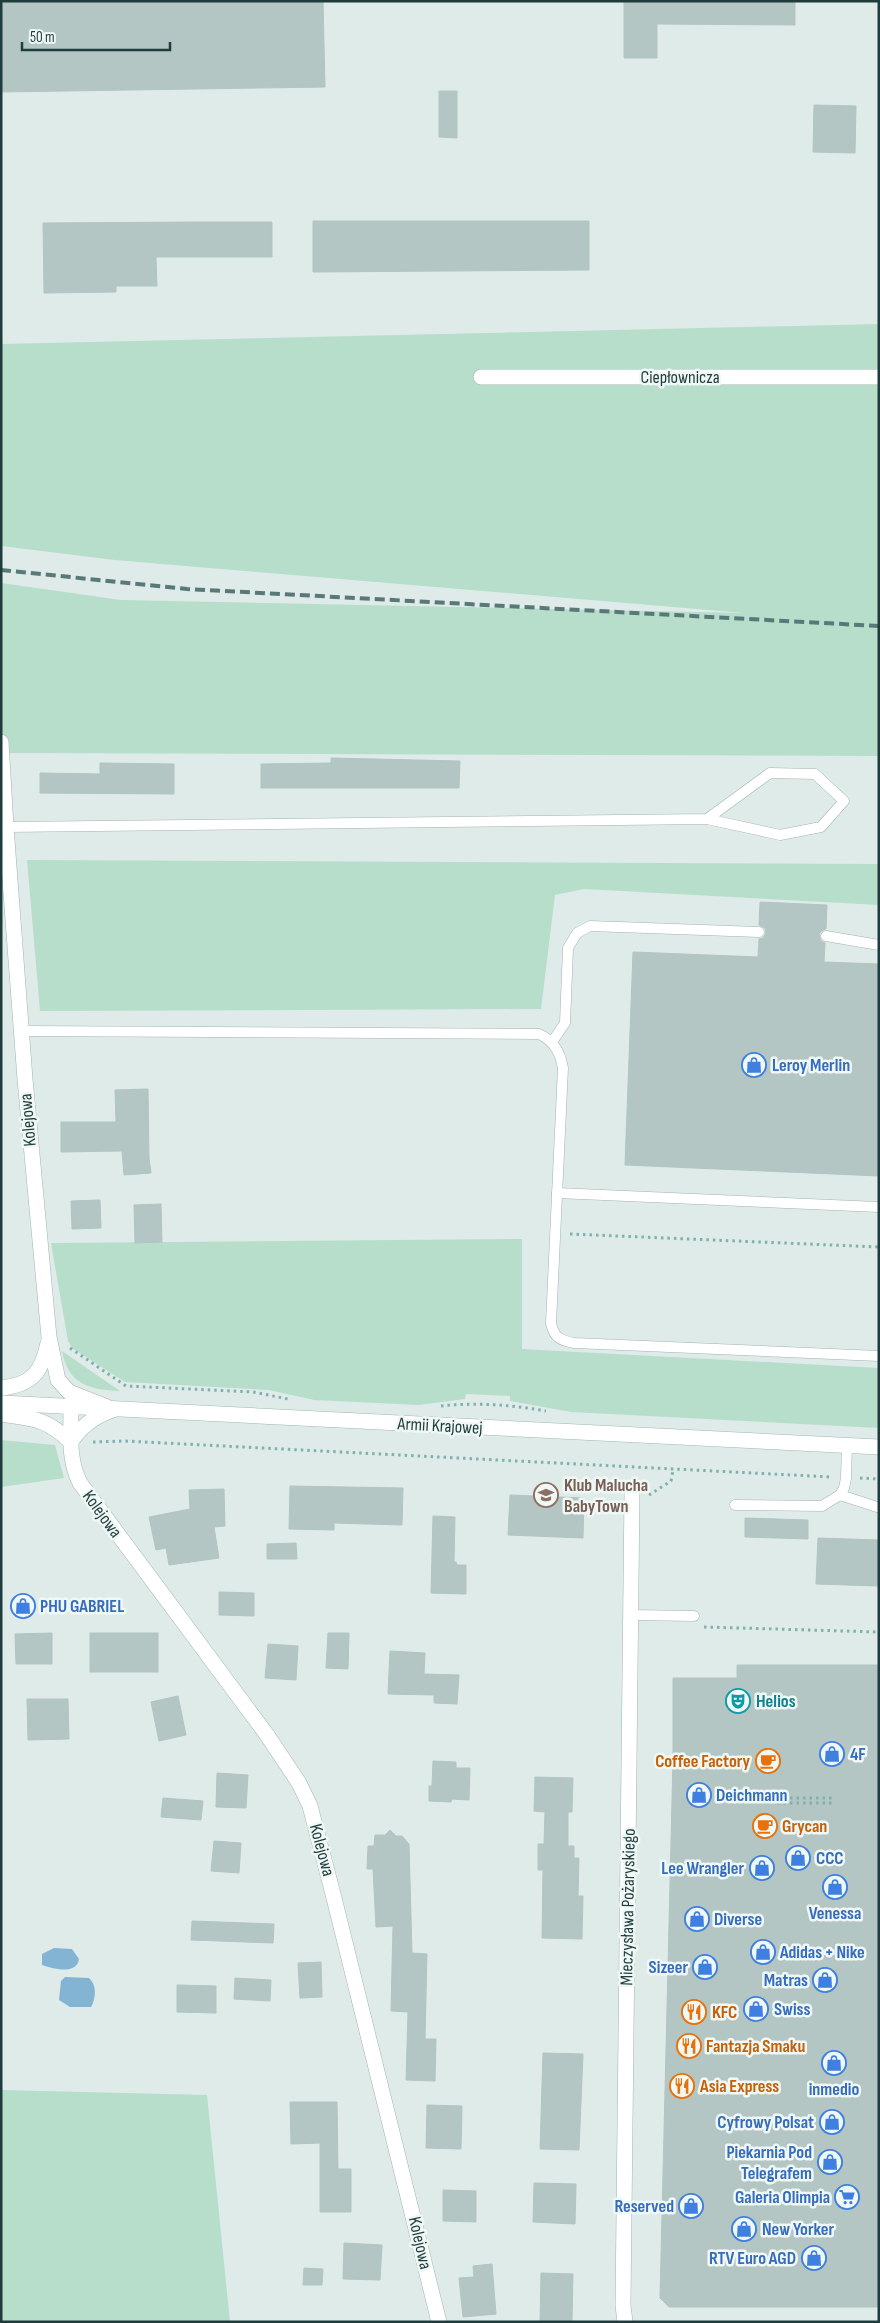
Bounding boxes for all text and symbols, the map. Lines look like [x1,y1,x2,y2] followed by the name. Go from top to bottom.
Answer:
[22,20,170,52] scale bar
[30,28,55,47] text: 50 m
[640,367,720,388] street label: Ciepłownicza
[741,1052,767,1078] shop icon: Leroy Merlin
[772,1055,850,1076] place label: Leroy Merlin
[15,1092,41,1147] street label: Kolejowa
[396,1413,483,1439] street label: Armii Krajowej
[564,1475,648,1517] place label: Klub Malucha BabyTown
[533,1482,559,1508] school or university icon: Klub Malucha BabyTown
[78,1486,126,1542] street label: Kolejowa
[10,1593,36,1619] shop icon: PHU GABRIEL
[40,1596,124,1617] place label: PHU GABRIEL
[725,1688,751,1714] theatre icon: Helios
[756,1691,796,1712] place label: Helios
[819,1741,845,1767] shop icon: 4F
[850,1744,866,1765] place label: 4F
[755,1748,781,1774] cafe icon: Coffee Factory
[655,1751,751,1772] place label: Coffee Factory
[686,1782,712,1808] shop icon: Deichmann
[716,1785,788,1806] place label: Deichmann
[752,1813,778,1839] cafe icon: Grycan
[782,1816,827,1837] place label: Grycan
[305,1822,339,1879] street label: Kolejowa
[616,1828,640,1986] street label: Mieczysława Pożaryskiego
[785,1845,811,1871] shop icon: CCC
[816,1848,844,1869] place label: CCC
[749,1855,775,1881] shop icon: Lee Wrangler
[661,1858,744,1879] place label: Lee Wrangler
[822,1874,848,1900] shop icon: Venessa
[809,1903,861,1924] place label: Venessa
[684,1906,710,1932] shop icon: Diverse
[714,1909,762,1930] place label: Diverse
[750,1939,776,1965] shop icon: Adidas + Nike
[779,1942,865,1963] place label: Adidas + Nike
[692,1954,718,1980] shop icon: Sizeer
[649,1957,688,1978] place label: Sizeer
[812,1967,838,1993] shop icon: Matras
[764,1970,808,1991] place label: Matras
[743,1996,769,2022] shop icon: Swiss
[681,1999,707,2025] restaurant icon: KFC
[774,1999,810,2020] place label: Swiss
[712,2002,737,2023] place label: KFC
[676,2033,702,2059] restaurant icon: Fantazja Smaku
[706,2036,805,2057] place label: Fantazja Smaku
[821,2050,847,2076] shop icon: inmedio
[669,2073,695,2099] restaurant icon: Asia Express
[699,2076,779,2097] place label: Asia Express
[809,2079,859,2100] place label: inmedio
[819,2109,845,2135] shop icon: Cyfrowy Polsat
[717,2112,814,2133] place label: Cyfrowy Polsat
[726,2142,812,2184] place label: Piekarnia Pod Telegrafem
[817,2149,843,2175] shop icon: Piekarnia Pod Telegrafem
[834,2184,860,2210] supermarket icon: Galeria Olimpia
[735,2187,830,2208] place label: Galeria Olimpia
[678,2193,704,2219] shop icon: Reserved
[614,2196,674,2217] place label: Reserved
[404,2215,436,2271] street label: Kolejowa
[731,2216,757,2242] shop icon: New Yorker
[762,2219,834,2240] place label: New Yorker
[801,2245,827,2271] shop icon: RTV Euro AGD
[709,2248,796,2269] place label: RTV Euro AGD

